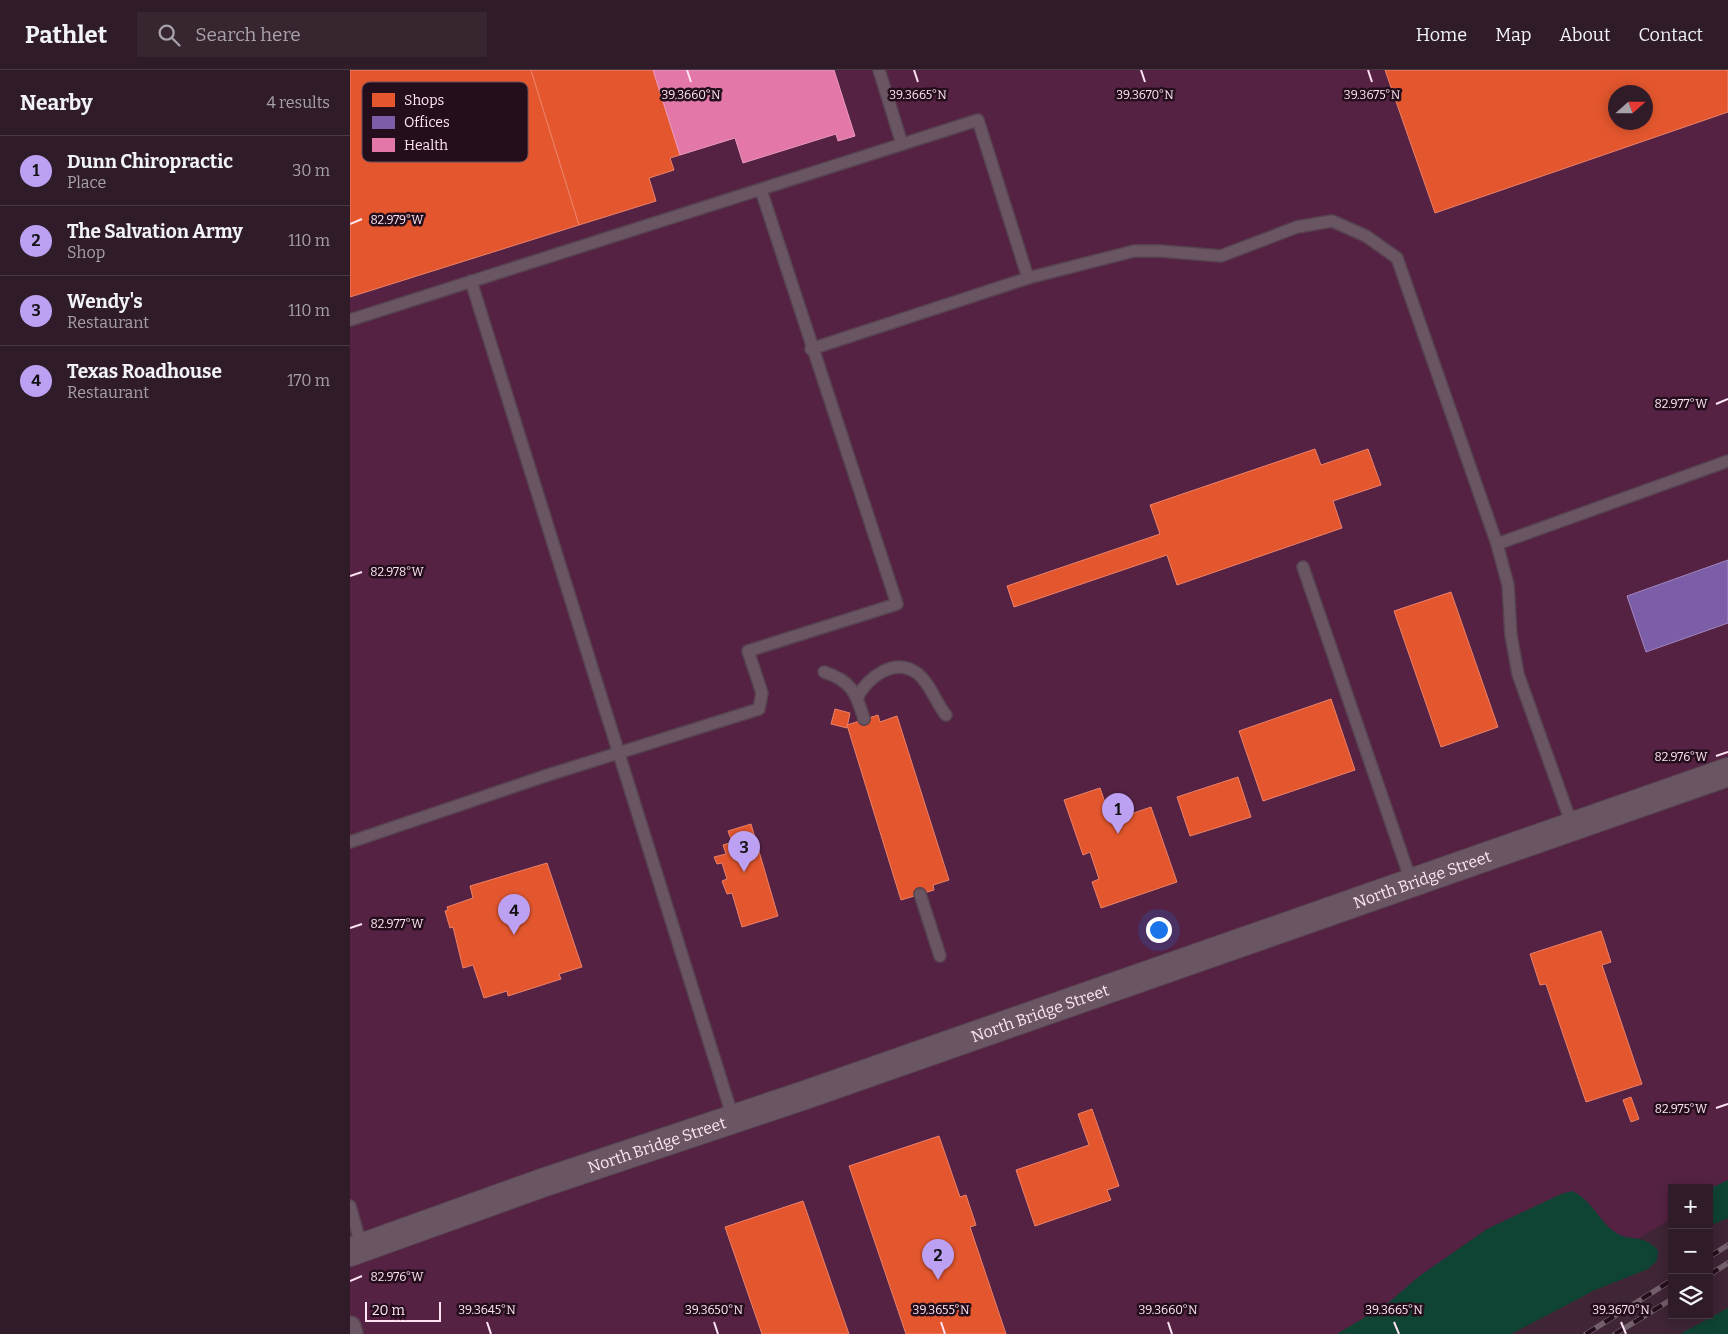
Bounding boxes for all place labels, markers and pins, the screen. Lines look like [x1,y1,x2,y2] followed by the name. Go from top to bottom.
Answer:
[1102,793,1134,834] pin: 1
[728,831,760,872] pin: 3
[498,894,530,935] pin: 4
[922,1239,954,1280] pin: 2

